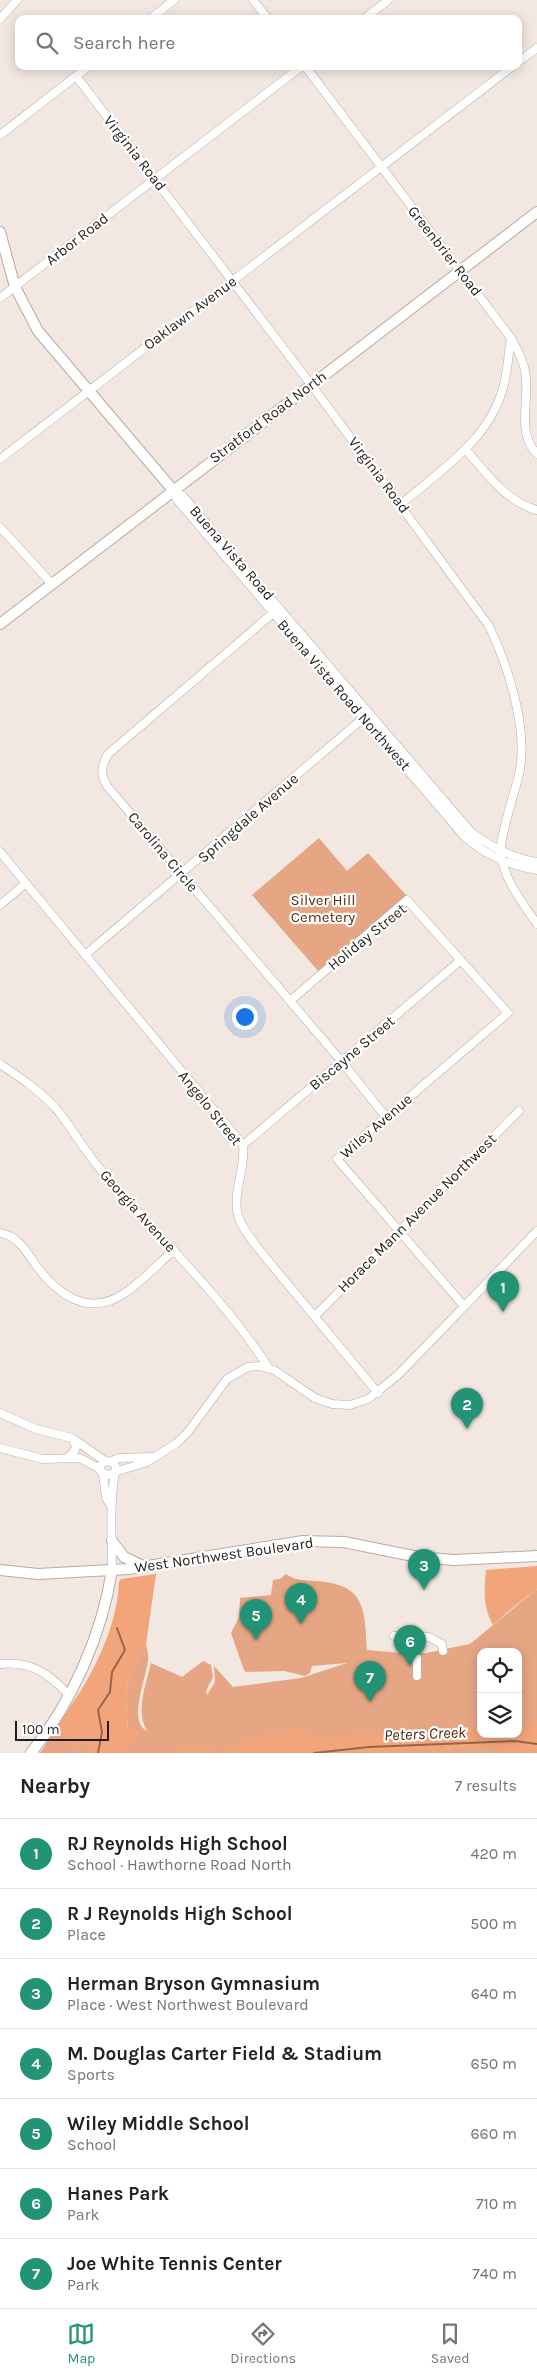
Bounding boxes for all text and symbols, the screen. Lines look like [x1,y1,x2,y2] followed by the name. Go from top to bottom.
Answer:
[15,15,522,70] search box
[33,29,61,57] icon: search
[73,32,175,54] text: Search here
[100,112,170,194] street label: Virginia Road
[404,202,486,300] street label: Greenbrier Road
[42,209,112,269] street label: Arbor Road
[140,272,240,354] street label: Oaklawn Avenue
[206,367,330,467] street label: Stratford Road North
[344,433,414,517] street label: Virginia Road
[186,502,278,604] street label: Buena Vista Road
[274,616,415,774] street label: Buena Vista Road Northwest
[194,769,302,867] street label: Springdale Avenue
[124,808,202,896] street label: Carolina Circle
[291,891,355,926] park label: Silver Hill Cemetery
[324,900,410,974] street label: Holiday Street
[232,1004,258,1030] your location
[306,1012,399,1094] street label: Biscayne Street
[174,1067,246,1149] street label: Angelo Street
[336,1090,416,1162] street label: Wiley Avenue
[334,1130,500,1296] street label: Horace Mann Avenue Northwest
[96,1166,180,1256] street label: Georgia Avenue
[487,1271,519,1312] pin: 1
[451,1388,483,1429] pin: 2
[133,1534,315,1576] street label: West Northwest Boulevard
[408,1549,440,1590] pin: 3
[285,1583,317,1624] pin: 4
[240,1599,272,1640] pin: 5
[394,1625,426,1666] pin: 6
[477,1648,522,1738] map controls
[477,1648,522,1693] button: locate
[354,1661,386,1702] pin: 7
[477,1693,522,1738] button: layers
[15,1718,109,1741] scale bar
[22,1721,60,1738] text: 100 m
[384,1723,467,1744] water label: Peters Creek
[20,1774,90,1798] text: Nearby
[455,1776,517,1795] text: 7 results
[67,1833,288,1855] text: RJ Reynolds High School
[33,1844,39,1863] text: 1
[471,1844,517,1863] text: 420 m
[67,1855,292,1874] text: School · Hawthorne Road North
[67,1903,293,1925] text: R J Reynolds High School
[31,1914,41,1933] text: 2
[470,1914,517,1933] text: 500 m
[67,1925,106,1944] text: Place
[67,1973,320,1995] text: Herman Bryson Gymnasium
[31,1984,41,2003] text: 3
[471,1984,517,2003] text: 640 m
[67,1995,309,2014] text: Place · West Northwest Boulevard
[67,2043,382,2065] text: M. Douglas Carter Field & Stadium
[31,2054,41,2073] text: 4
[471,2054,517,2073] text: 650 m
[67,2065,115,2084] text: Sports
[67,2113,250,2135] text: Wiley Middle School
[31,2124,41,2143] text: 5
[470,2124,517,2143] text: 660 m
[67,2135,117,2154] text: School
[67,2183,169,2205] text: Hanes Park
[31,2194,41,2213] text: 6
[476,2194,517,2213] text: 710 m
[67,2205,99,2224] text: Park
[67,2253,282,2275] text: Joe White Tennis Center
[32,2264,40,2283] text: 7
[472,2264,517,2283] text: 740 m
[67,2275,99,2294] text: Park
[67,2320,95,2367] tab: Map
[230,2320,296,2367] tab: Directions
[431,2320,470,2367] tab: Saved

